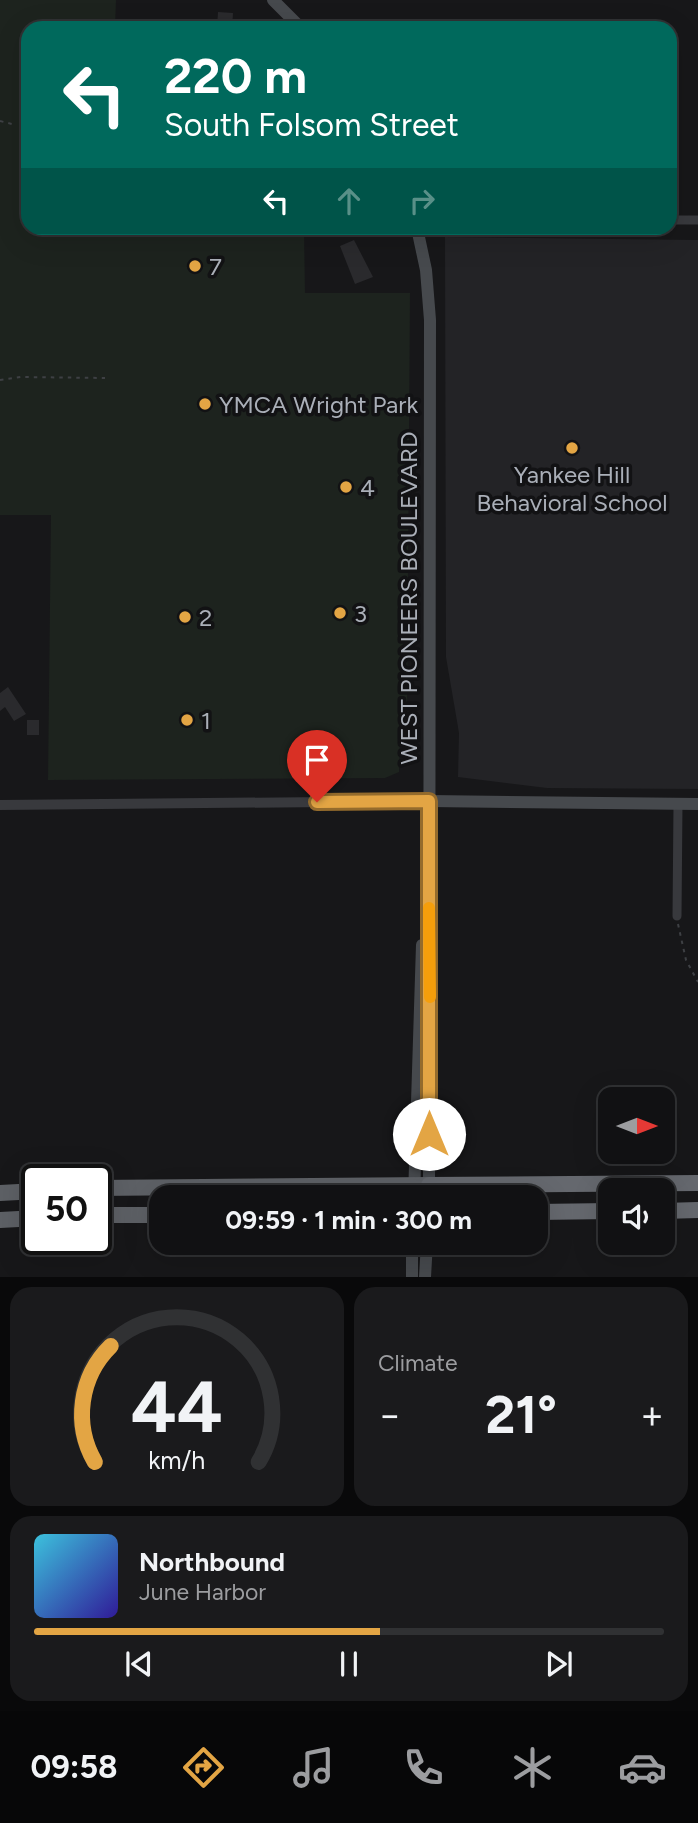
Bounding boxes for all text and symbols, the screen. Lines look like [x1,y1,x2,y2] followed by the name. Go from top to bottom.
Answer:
[164,46,307,105] text: 220 m
[49,49,140,140] icon: left
[164,106,459,144] text: South Folsom Street
[257,182,295,220] icon: left
[330,182,368,220] icon: ahead
[403,182,441,220] icon: right
[209,252,222,281] place label: 7
[187,258,203,274] marker: 7
[219,390,418,419] place label: YMCA Wright Park
[197,396,213,412] marker: YMCA Wright Park
[394,431,423,765] street label: WEST PIONEERS BOULEVARD
[564,440,580,456] marker: Yankee Hill Behavioral School
[477,460,667,517] place label: Yankee Hill Behavioral School
[360,473,375,502] place label: 4
[338,479,354,495] marker: 4
[354,599,367,628] place label: 3
[199,603,212,632] place label: 2
[332,605,348,621] marker: 3
[177,609,193,625] marker: 2
[201,706,211,735] place label: 1
[179,712,195,728] marker: 1
[287,730,347,802] pin
[298,741,336,779] icon: arrive
[598,1087,676,1164] north arrow
[598,1087,675,1255] map controls
[392,1097,466,1171] position arrow
[21,1164,112,1255] speed limit sign: 50
[598,1178,675,1255] button: sound
[225,1204,472,1236] text: 09:59 · 1 min · 300 m
[378,1349,457,1377] text: Climate
[131,1364,223,1451] text: 44
[485,1384,557,1446] text: 21°
[378,1392,402,1438] text: −
[640,1392,664,1438] text: +
[148,1445,206,1475] text: km/h
[139,1546,285,1578] text: Northbound
[139,1578,266,1606] text: June Harbor
[120,1645,158,1683] icon: previous
[330,1645,368,1683] icon: pause
[540,1645,578,1683] icon: next
[179,1743,228,1792] icon: directions
[289,1743,338,1792] icon: music
[399,1743,448,1792] icon: phone
[508,1743,557,1792] icon: climate
[618,1743,667,1792] icon: car
[30,1748,118,1786] text: 09:58

